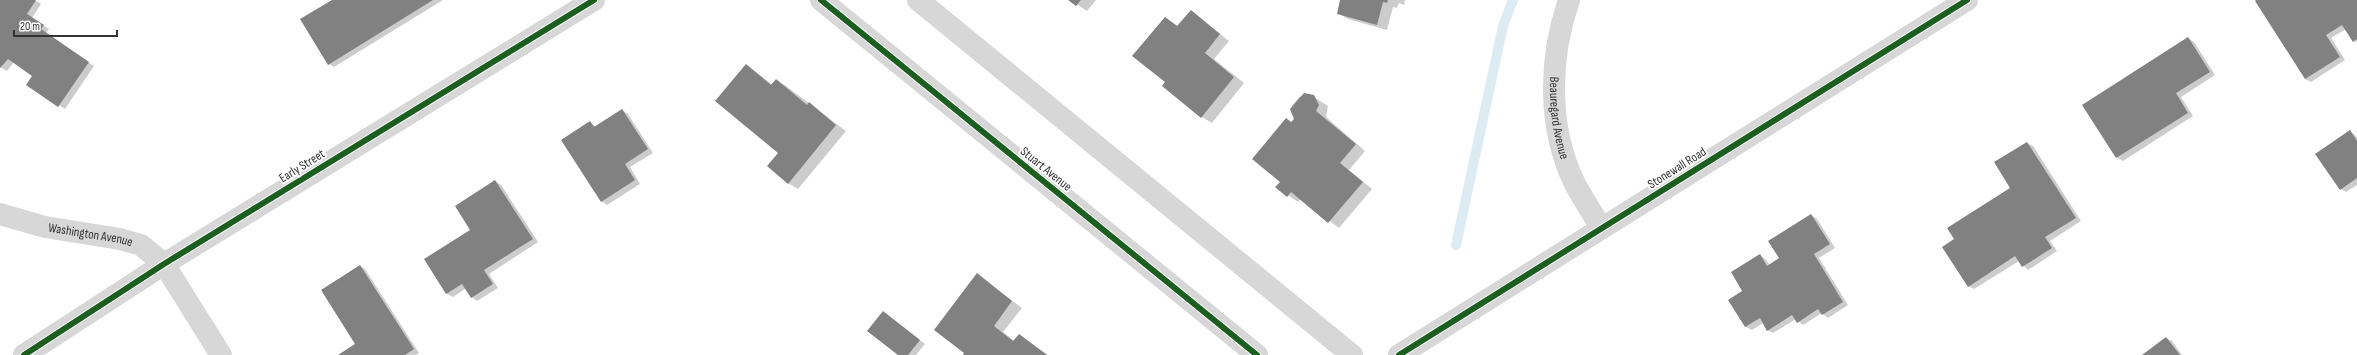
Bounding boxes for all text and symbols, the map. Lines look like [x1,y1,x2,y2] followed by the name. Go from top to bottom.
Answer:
[14,12,117,38] scale bar
[20,19,40,34] text: 20 m
[1546,76,1572,161] street label: Beauregard Avenue
[1017,143,1075,195] street label: Stuart Avenue
[1645,144,1709,192] street label: Stonewall Road
[276,146,328,186] street label: Early Street
[47,220,135,250] street label: Washington Avenue

